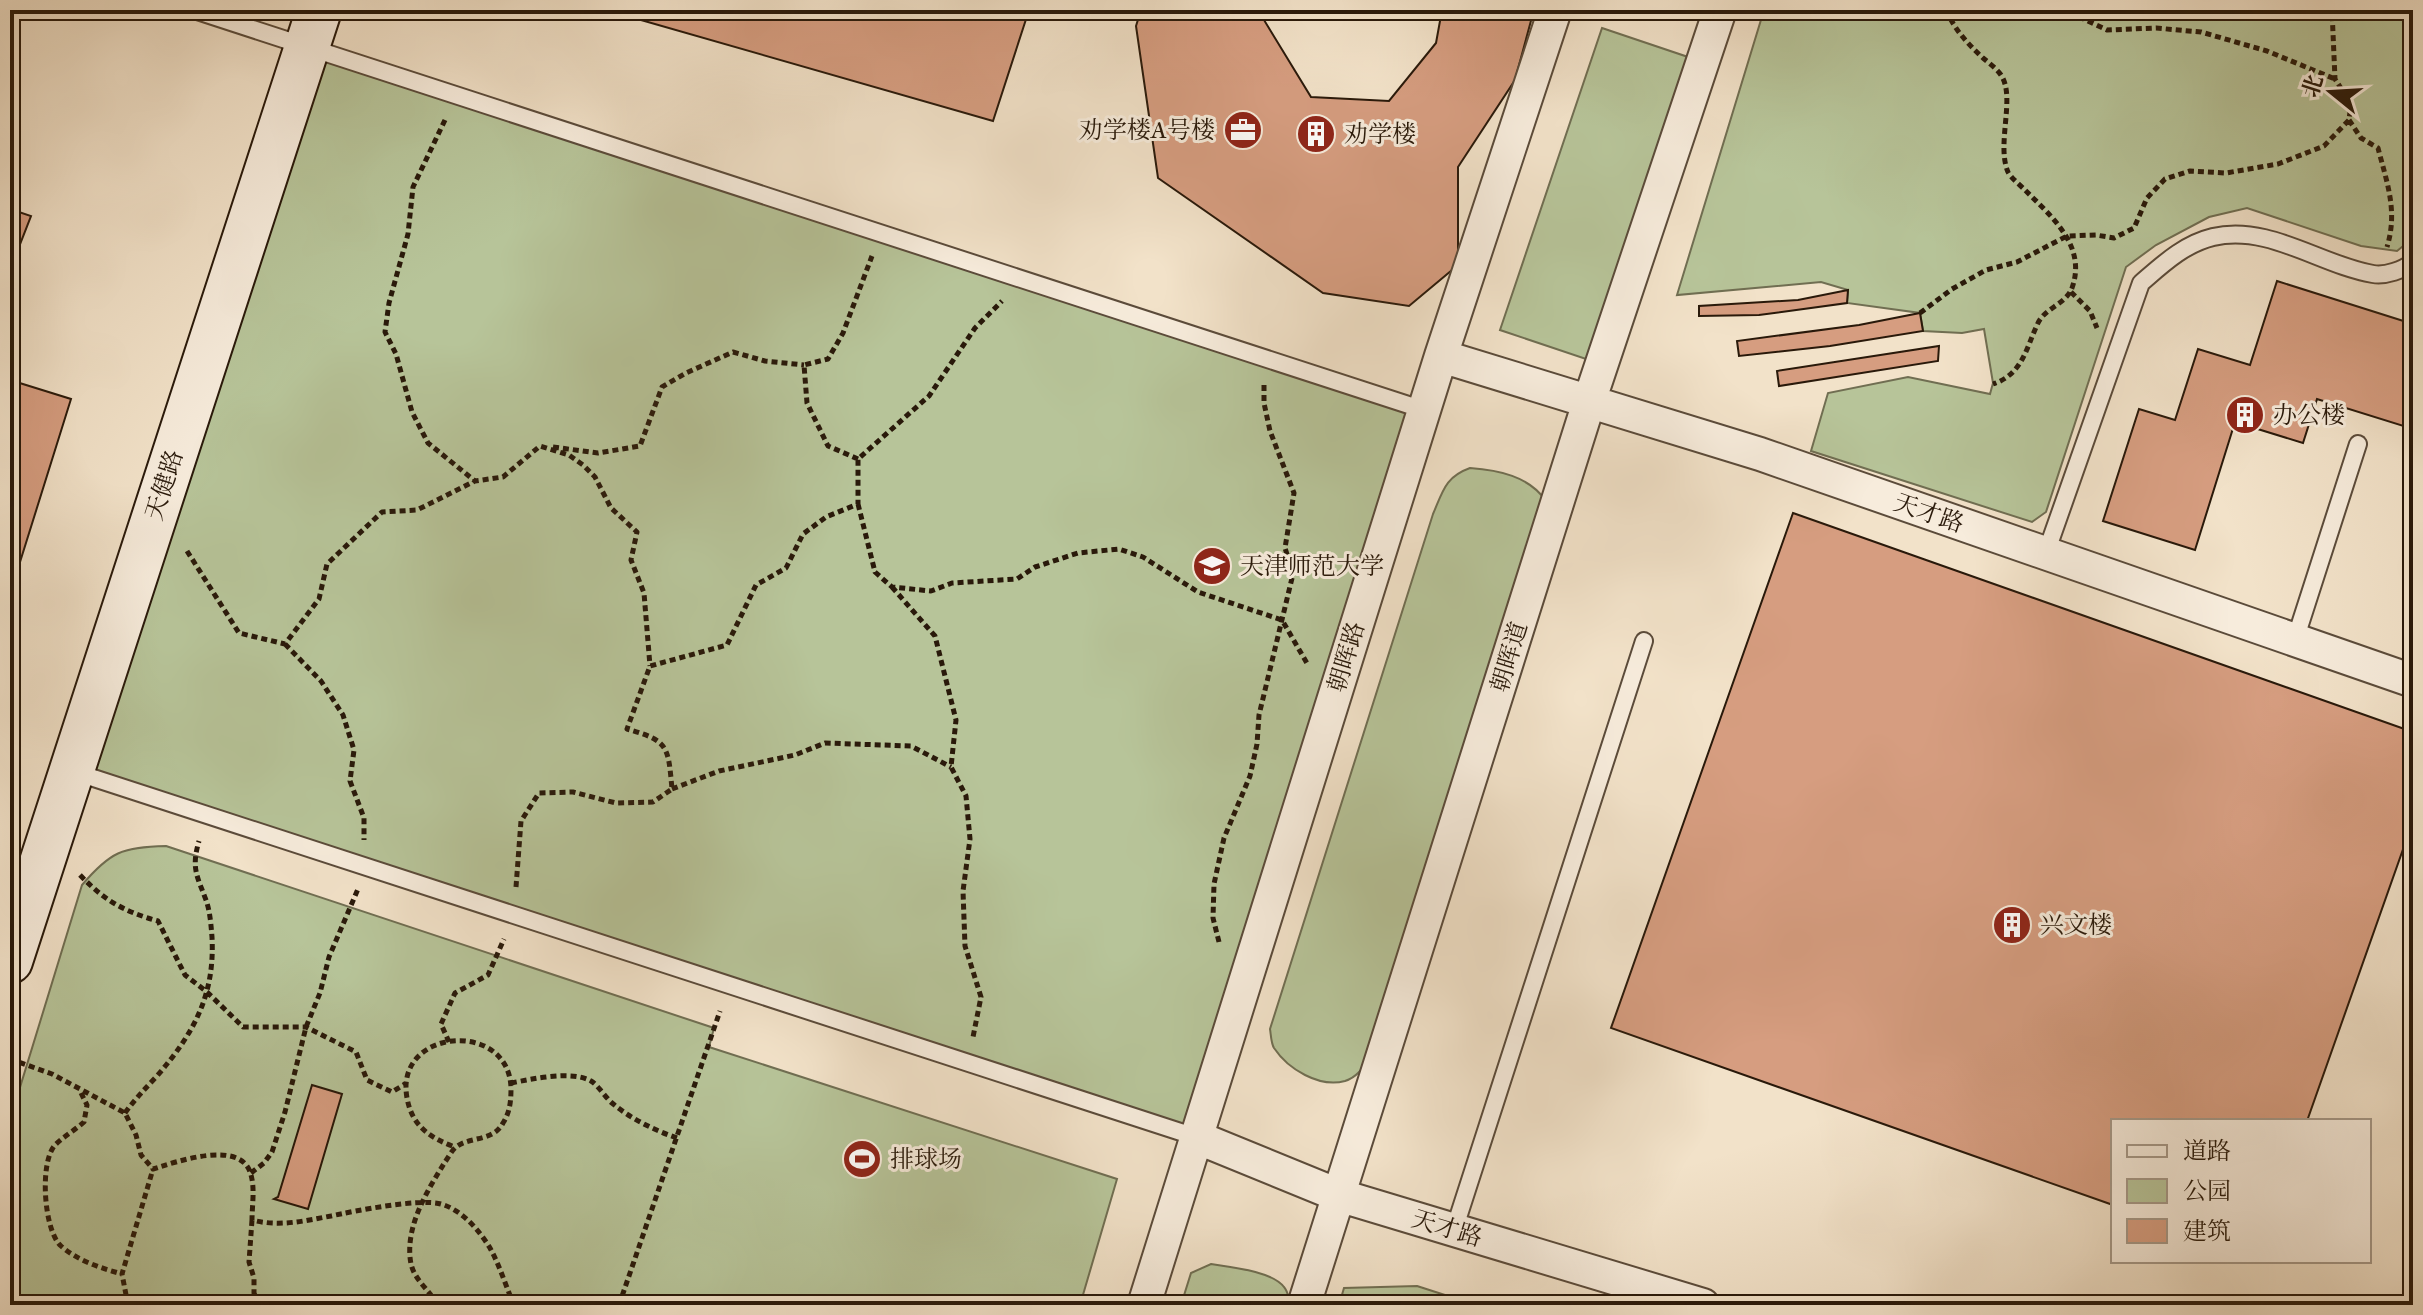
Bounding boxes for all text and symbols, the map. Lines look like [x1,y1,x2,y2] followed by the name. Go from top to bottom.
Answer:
[2291,52,2371,132] north arrow
[2296,71,2329,101] text: 北
[1222,109,1264,151] office icon: 劝学楼A号楼
[1295,113,1337,155] building icon: 劝学楼
[1079,115,1215,145] place label: 劝学楼A号楼
[1344,119,1416,149] place label: 劝学楼
[2224,394,2266,436] building icon: 办公楼
[2273,400,2345,430] place label: 办公楼
[139,446,189,524] street label: 天健路
[1890,487,1968,539] street label: 天才路
[1191,545,1233,587] school or university icon: 天津师范大学
[1240,551,1384,581] place label: 天津师范大学
[1321,618,1371,696] street label: 朝晖路
[1484,618,1534,696] street label: 朝晖道
[1991,904,2033,946] building icon: 兴文楼
[2040,910,2112,940] place label: 兴文楼
[2111,1119,2371,1263] legend
[2183,1136,2231,1166] text: 道路
[841,1138,883,1180] sports icon: 排球场
[890,1144,962,1174] place label: 排球场
[2183,1176,2231,1206] text: 公园
[1408,1203,1486,1253] street label: 天才路
[2183,1216,2231,1246] text: 建筑

